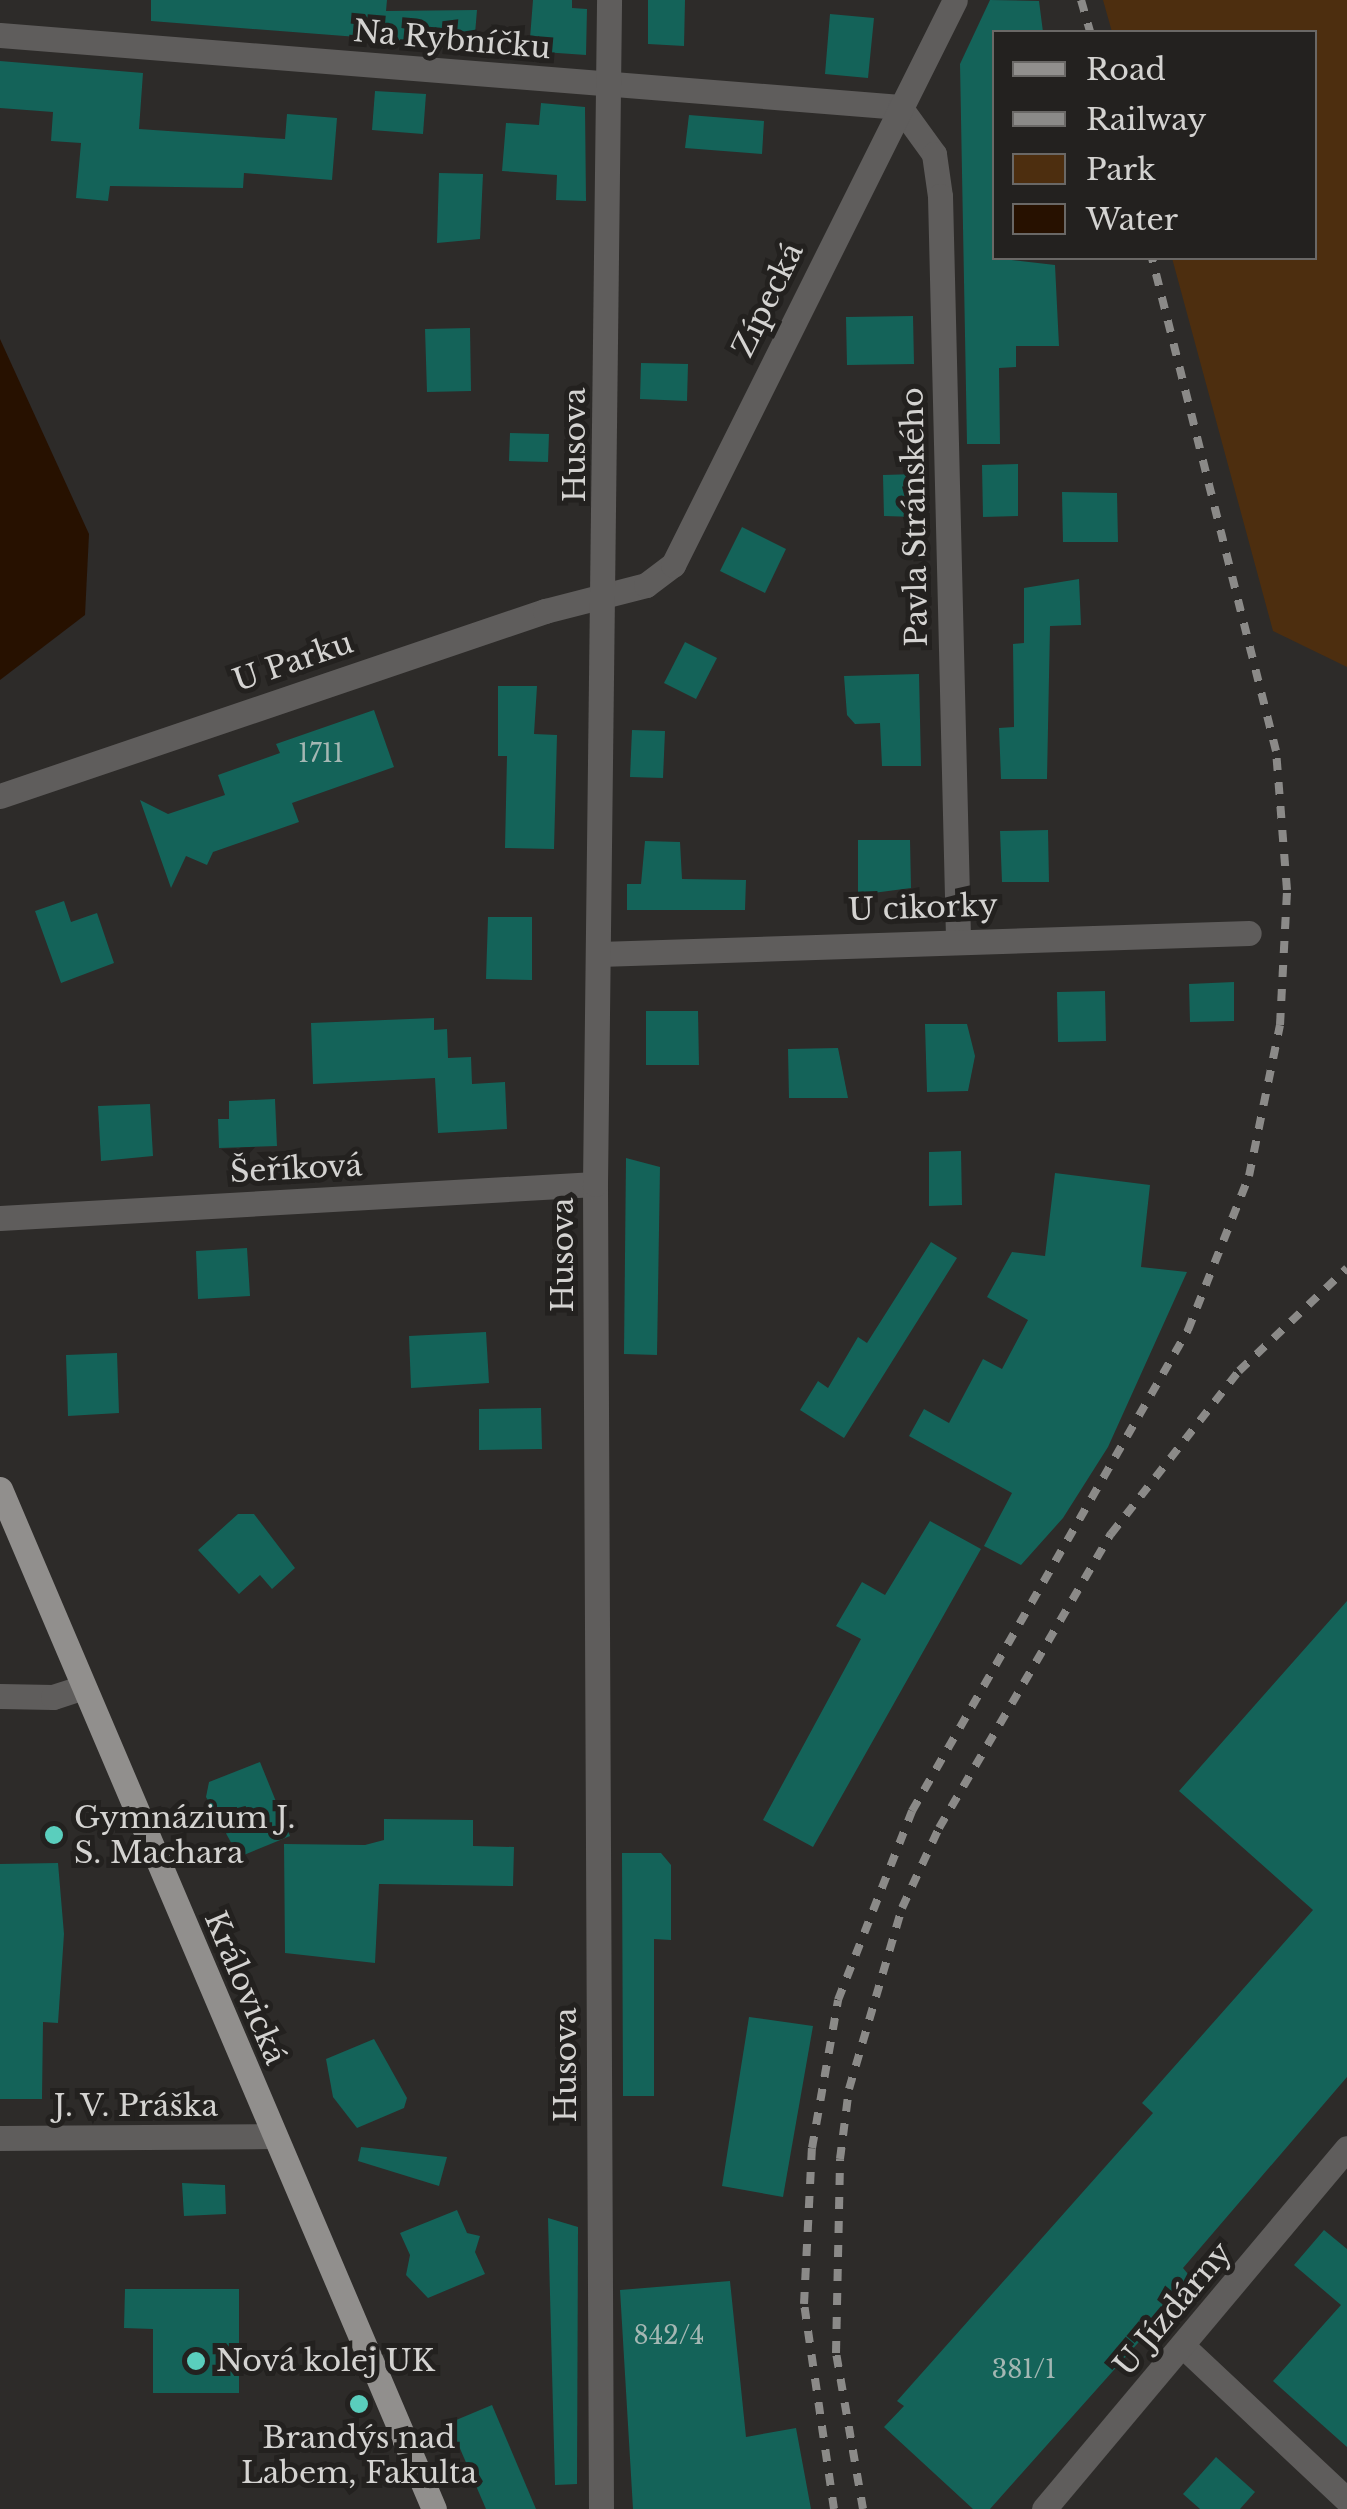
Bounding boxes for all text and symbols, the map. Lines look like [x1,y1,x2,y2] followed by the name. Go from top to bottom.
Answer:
[352,13,552,67] street label: Na Rybníčku
[992,30,1317,260] legend
[1086,51,1166,88] text: Road
[1086,101,1206,138] text: Railway
[1086,151,1156,188] text: Park
[1086,201,1178,238] text: Water
[725,237,811,363] street label: Zípecká
[895,387,935,647] street label: Pavla Stránského
[557,388,593,502] street label: Husova
[228,625,358,699] street label: U Parku
[298,739,344,769] house number: 1711
[848,887,998,929] street label: U cikorky
[229,1148,363,1190] street label: Šeříková
[545,1198,581,1312] street label: Husova
[74,1800,295,1870] place label: Gymnázium J. S. Machara
[43,1824,65,1846] marker: Gymnázium J. S. Machara
[197,1906,293,2070] street label: Královická
[548,2008,584,2122] street label: Husova
[53,2088,219,2124] street label: J. V. Práška
[1107,2235,1239,2383] street label: U Jízdárny
[634,2321,704,2351] house number: 842/4
[216,2343,435,2379] place label: Nová kolej UK
[185,2350,207,2372] marker: Nová kolej UK
[992,2355,1056,2385] house number: 381/1
[348,2393,370,2415] marker: Brandýs nad Labem, Fakulta
[241,2420,477,2490] place label: Brandýs nad Labem, Fakulta

